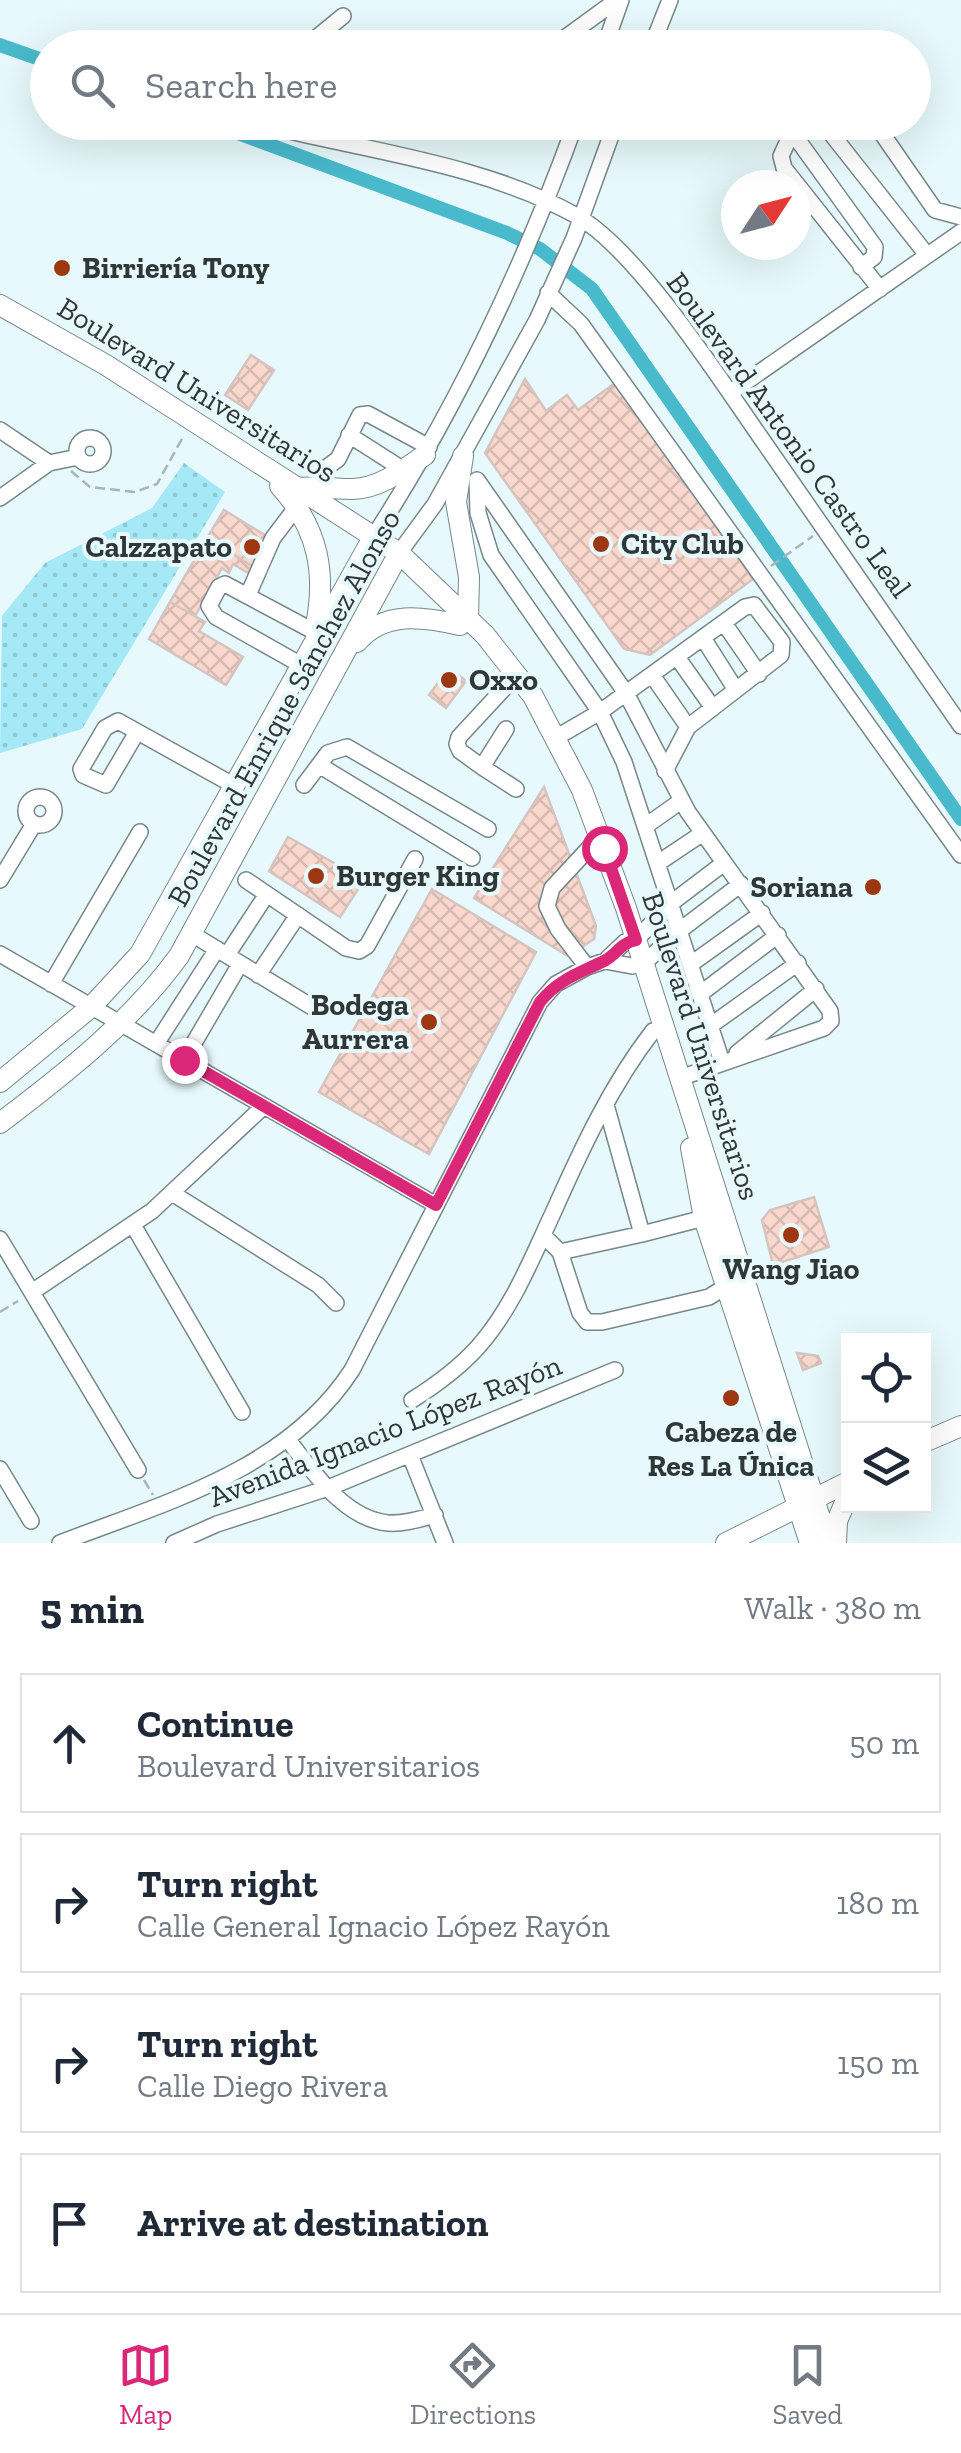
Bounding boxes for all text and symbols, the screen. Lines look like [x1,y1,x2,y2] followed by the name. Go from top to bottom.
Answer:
[30,30,931,140] search box
[65,58,120,113] icon: search
[145,62,337,108] text: Search here
[721,170,811,260] north arrow
[82,250,270,286] place label: Birriería Tony
[51,257,73,279] marker: Birriería Tony
[659,265,919,605] street label: Boulevard Antonio Castro Leal
[51,289,343,491] street label: Boulevard Universitarios
[160,503,408,913] street label: Boulevard Enrique Sánchez Alonso
[621,526,744,562] place label: City Club
[85,529,232,565] place label: Calzzapato
[590,533,612,555] marker: City Club
[241,536,263,558] marker: Calzzapato
[469,662,538,698] place label: Oxxo
[438,669,460,691] marker: Oxxo
[582,826,628,872] route start
[336,858,499,894] place label: Burger King
[305,865,327,887] marker: Burger King
[750,869,853,905] place label: Soriana
[862,876,884,898] marker: Soriana
[634,887,768,1205] street label: Boulevard Universitarios
[302,987,409,1057] place label: Bodega Aurrera
[418,1011,440,1033] marker: Bodega Aurrera
[162,1038,208,1084] route end
[780,1224,802,1246] marker: Wang Jiao
[722,1251,860,1287] place label: Wang Jiao
[841,1333,931,1513] map controls
[841,1333,931,1423] button: locate
[204,1347,566,1515] street label: Avenida Ignacio López Rayón
[720,1387,742,1409] marker: Cabeza de Res La Única
[647,1414,815,1484] place label: Cabeza de Res La Única
[841,1423,931,1513] button: layers
[40,1583,144,1634] text: 5 min
[744,1589,921,1627] text: Walk · 380 m
[137,1701,294,1747] text: Continue
[42,1716,97,1771] icon: ahead
[849,1724,919,1762] text: 50 m
[137,1747,480,1785] text: Boulevard Universitarios
[137,1861,317,1907] text: Turn right
[42,1876,97,1931] icon: right
[836,1884,919,1922] text: 180 m
[137,1907,610,1945] text: Calle General Ignacio López Rayón
[137,2021,317,2067] text: Turn right
[42,2036,97,2091] icon: right
[837,2044,919,2082] text: 150 m
[137,2067,388,2105] text: Calle Diego Rivera
[42,2196,97,2251] icon: arrive
[137,2200,488,2246] text: Arrive at destination
[118,2338,173,2431] tab: Map
[410,2338,536,2431] tab: Directions
[773,2338,843,2431] tab: Saved

